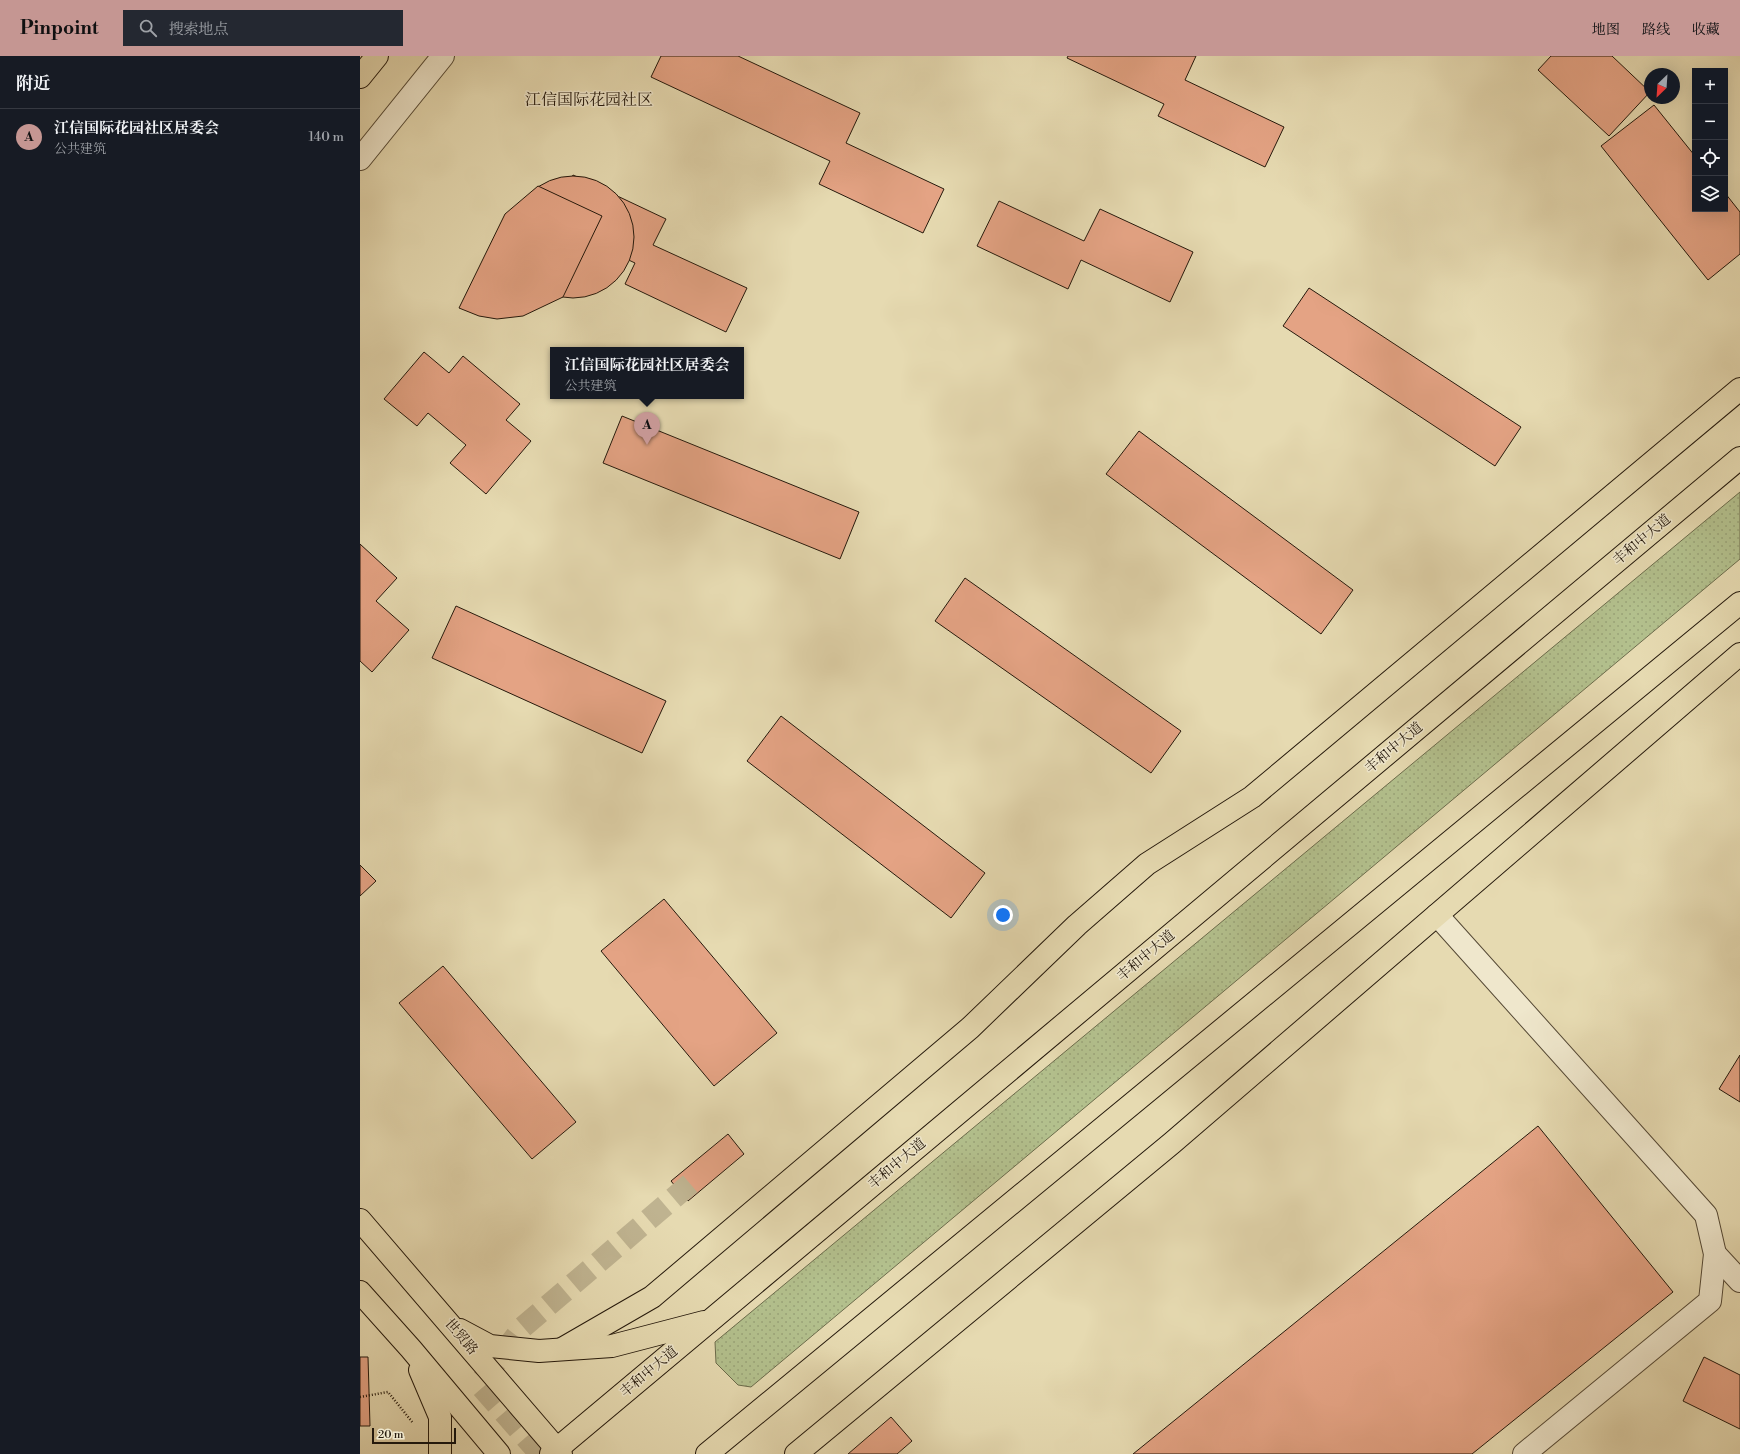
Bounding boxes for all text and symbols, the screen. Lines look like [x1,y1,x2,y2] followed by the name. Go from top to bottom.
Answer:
[123,10,403,46] search box
[20,16,99,40] text: Pinpoint
[137,17,159,39] icon: search
[169,20,229,39] text: 搜索地点
[1592,21,1620,39] text: 地图
[1642,21,1670,39] text: 路线
[1692,21,1720,39] text: 收藏
[1644,68,1680,104] north arrow
[1692,68,1728,212] map controls
[1692,68,1728,104] button: +
[16,73,50,95] text: 附近
[525,90,653,110] district label: 江信国际花园社区
[1692,104,1728,140] button: −
[54,119,219,138] text: 江信国际花园社区居委会
[24,129,34,145] text: A
[308,129,344,145] text: 140 m
[1692,140,1728,176] button: locate
[54,141,106,157] text: 公共建筑
[1692,176,1728,212] button: layers
[550,347,744,399] popup
[564,356,730,375] text: 江信国际花园社区居委会
[564,378,617,394] text: 公共建筑
[634,412,660,445] pin: A
[1609,511,1675,569] street label: 丰和中大道
[1361,719,1427,777] street label: 丰和中大道
[993,905,1013,925] your location
[1113,927,1179,985] street label: 丰和中大道
[864,1135,930,1193] street label: 丰和中大道
[440,1315,482,1359] street label: 世贸路
[616,1343,682,1401] street label: 丰和中大道
[372,1426,456,1445] scale bar
[378,1428,403,1442] text: 20 m

